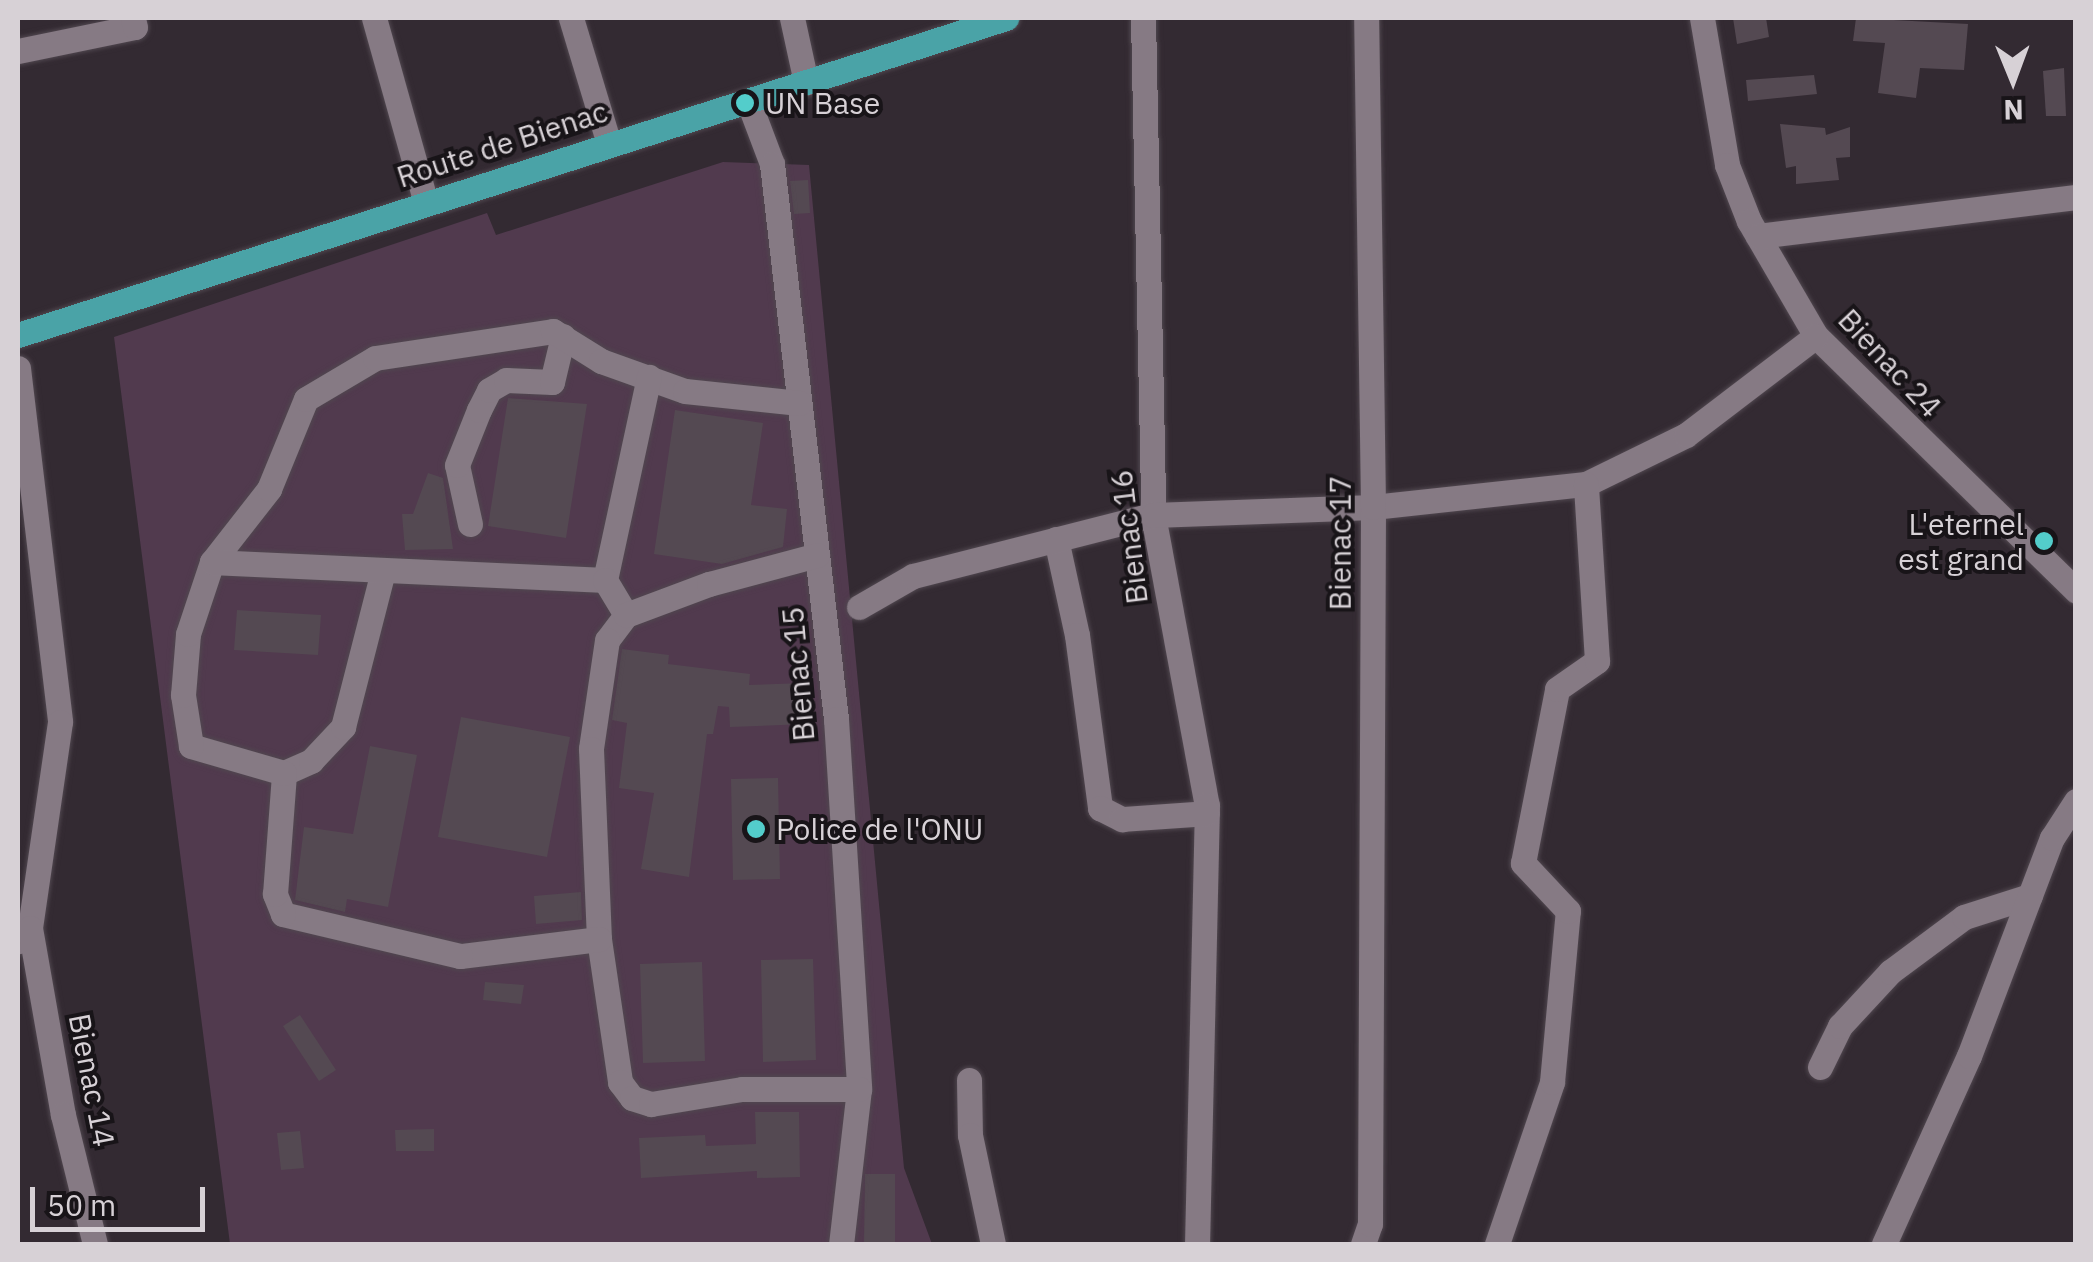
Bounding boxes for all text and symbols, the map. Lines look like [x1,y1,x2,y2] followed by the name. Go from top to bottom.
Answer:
[1963,30,2063,130] north arrow
[765,85,880,121] place label: UN Base
[734,92,756,114] marker: UN Base
[2003,92,2024,129] text: N
[392,93,612,195] street label: Route de Bienac
[1831,301,1949,425] street label: Bienac 24
[1103,468,1155,606] street label: Bienac 16
[1322,476,1358,610] street label: Bienac 17
[1898,506,2024,576] place label: L'eternel est grand
[2033,530,2055,552] marker: L'eternel est grand
[774,605,822,743] street label: Bienac 15
[776,811,983,847] place label: Police de l'ONU
[745,818,767,840] marker: Police de l'ONU
[61,1010,123,1150] street label: Bienac 14
[35,1167,210,1229] scale bar
[47,1185,116,1224] text: 50 m

